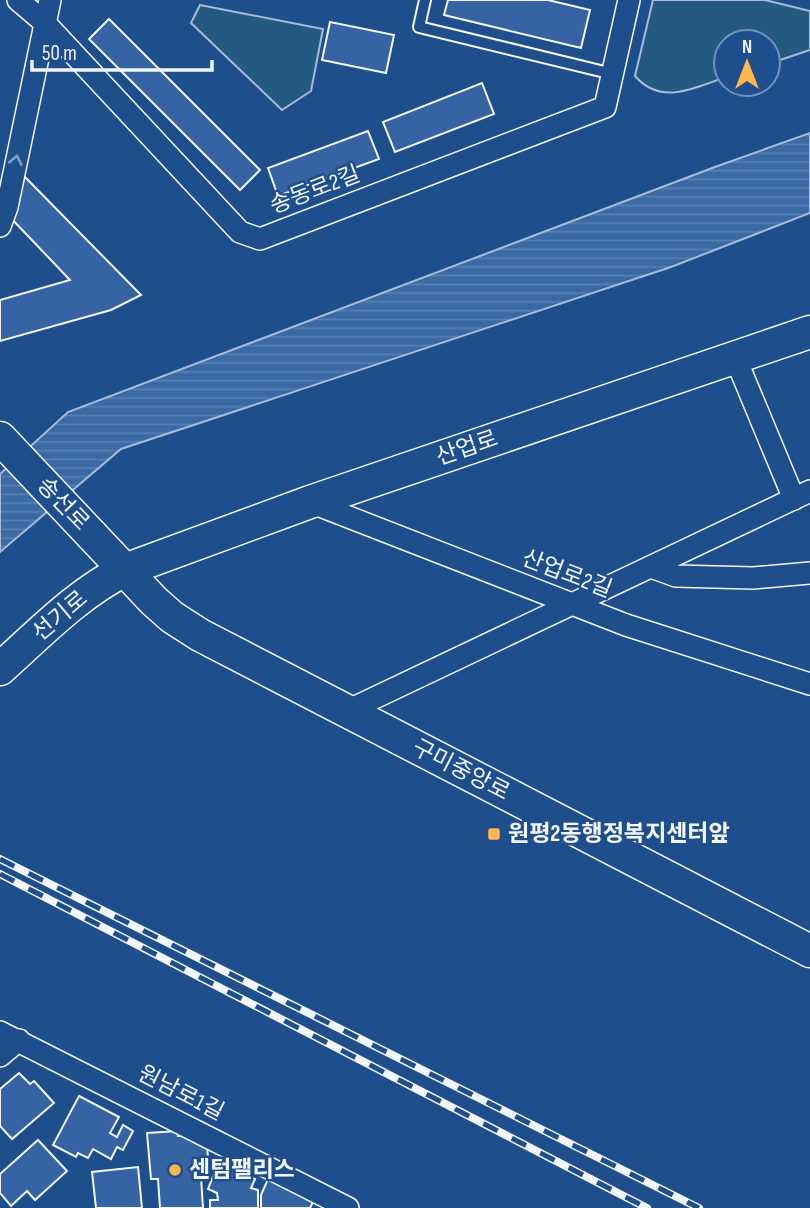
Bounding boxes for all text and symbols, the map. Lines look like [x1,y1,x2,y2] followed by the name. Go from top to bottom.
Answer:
[32,28,212,72] scale bar
[712,28,782,98] north arrow
[742,36,752,59] text: N
[42,41,77,66] text: 50 m
[8,154,23,166] one-way arrow
[266,160,364,220] street label: 송동로2길
[432,424,502,472] street label: 산업로
[31,471,95,537] street label: 송선로
[518,544,616,604] street label: 산업로2길
[27,585,93,647] street label: 선기로
[408,734,514,806] street label: 구미중앙로
[508,820,730,848] place label: 원평2동행정복지센터앞
[486,826,502,842] marker: 원평2동행정복지센터앞
[133,1059,229,1127] street label: 원남로1길
[189,1156,295,1184] place label: 센텀팰리스
[167,1162,183,1178] marker: 센텀팰리스

